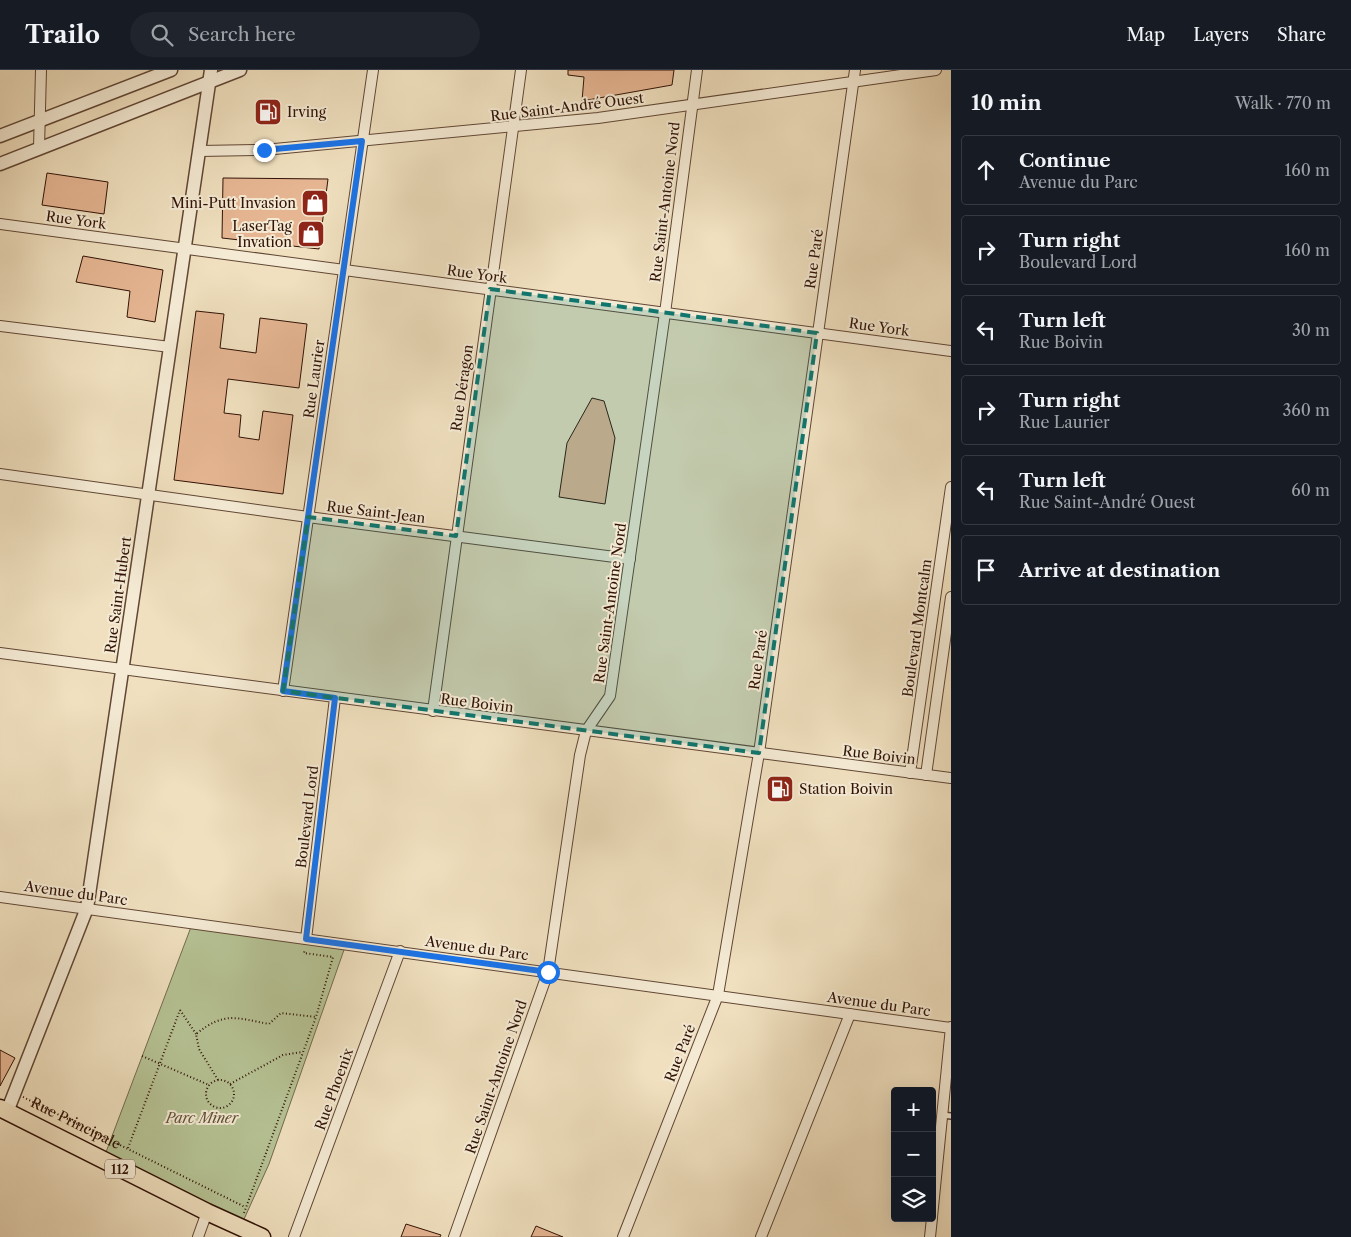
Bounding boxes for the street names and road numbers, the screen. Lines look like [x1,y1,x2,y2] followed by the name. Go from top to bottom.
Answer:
[489,89,645,125] street label: Rue Saint-André Ouest
[646,120,684,283] street label: Rue Saint-Antoine Nord
[45,207,108,233] street label: Rue York
[801,228,827,290] street label: Rue Paré
[446,261,509,287] street label: Rue York
[848,314,911,340] street label: Rue York
[300,338,328,420] street label: Rue Laurier
[447,343,477,433] street label: Rue Déragon
[326,497,427,527] street label: Rue Saint-Jean
[590,521,630,684] street label: Rue Saint-Antoine Nord
[101,535,135,655] street label: Rue Saint-Hubert
[898,558,936,698] street label: Boulevard Montcalm
[745,629,771,691] street label: Rue Paré
[439,690,515,716] street label: Rue Boivin
[841,742,917,768] street label: Rue Boivin
[292,764,322,869] street label: Boulevard Lord
[22,877,129,909] street label: Avenue du Parc
[423,932,530,964] street label: Avenue du Parc
[825,988,932,1020] street label: Avenue du Parc
[461,997,531,1156] street label: Rue Saint-Antoine Nord
[661,1021,699,1084] street label: Rue Paré
[311,1045,357,1133] street label: Rue Phoenix
[28,1093,124,1153] street label: Rue Principale
[105,1160,135,1178] road number: 112

